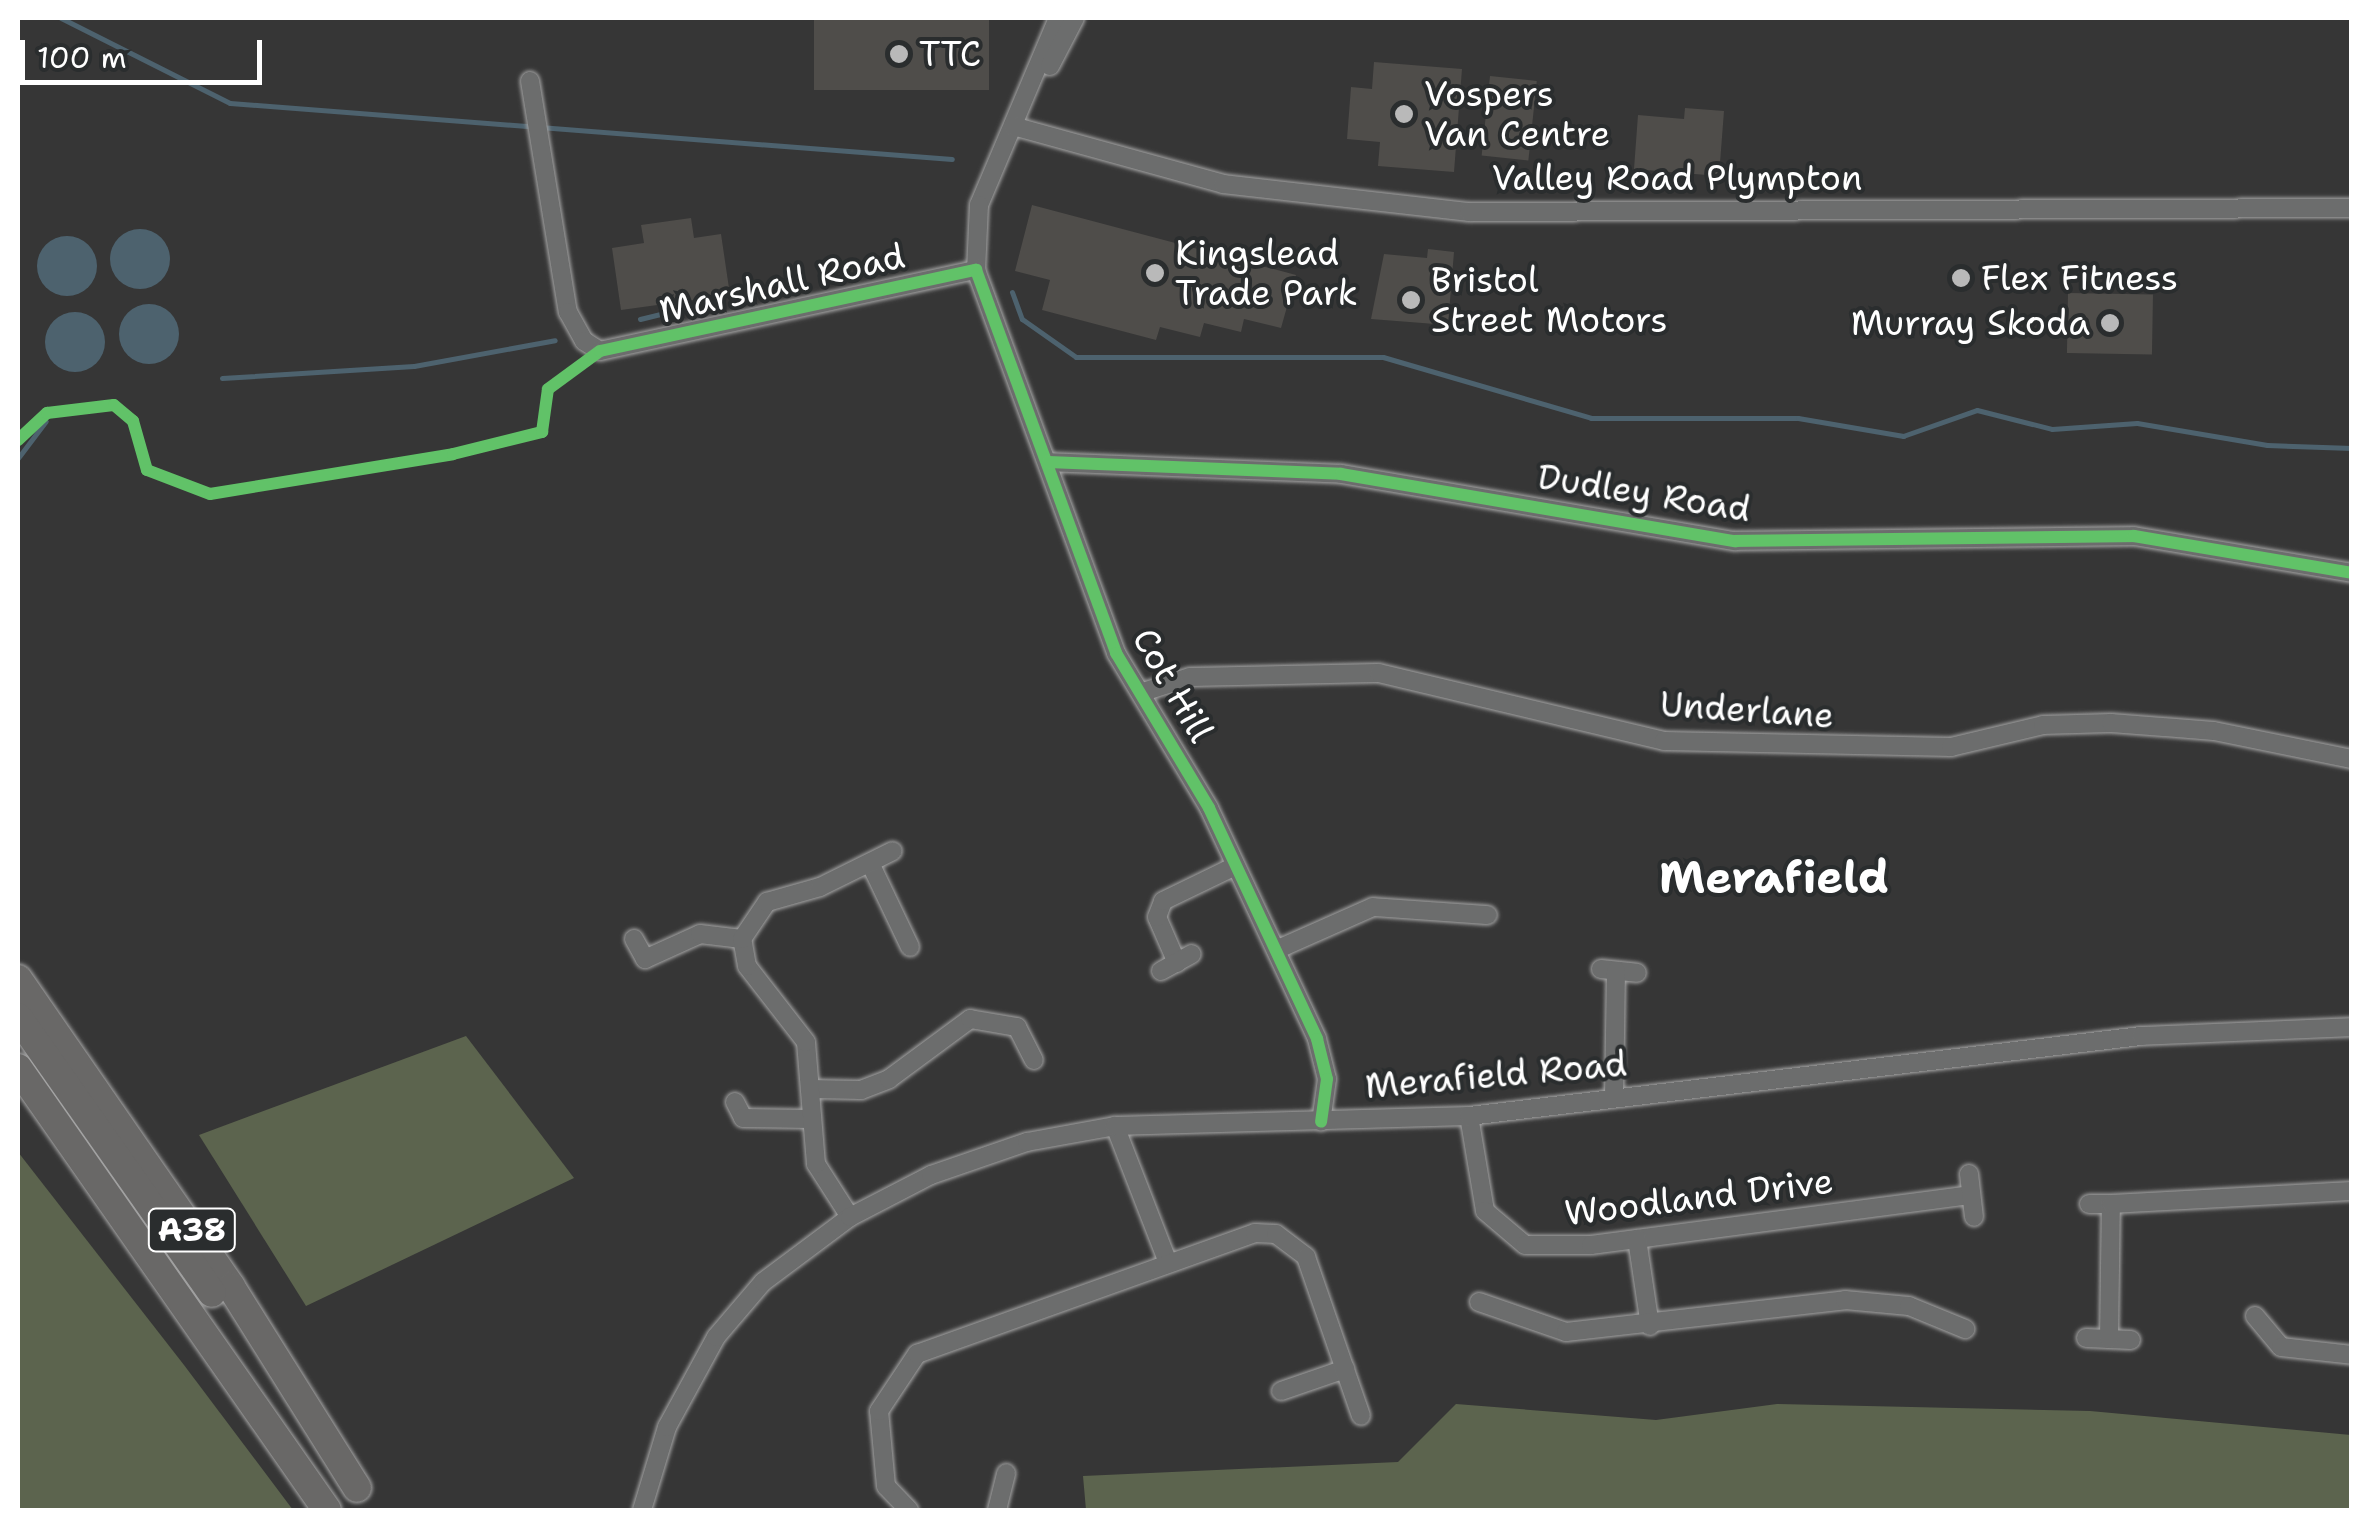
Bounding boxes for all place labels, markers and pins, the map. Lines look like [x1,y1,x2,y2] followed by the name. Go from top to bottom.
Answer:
[919,33,981,75] place label: TTC
[888,43,910,65] marker: TTC
[1424,73,1610,155] place label: Vospers Van Centre
[1393,103,1415,125] marker: Vospers Van Centre
[1175,232,1358,314] place label: Kingslead Trade Park
[1981,257,2178,299] place label: Flex Fitness
[1431,259,1668,341] place label: Bristol Street Motors
[1144,262,1166,284] marker: Kingslead Trade Park
[1950,267,1972,289] marker: Flex Fitness
[1400,289,1422,311] marker: Bristol Street Motors
[1851,302,2090,344] place label: Murray Skoda
[2099,312,2121,334] marker: Murray Skoda

